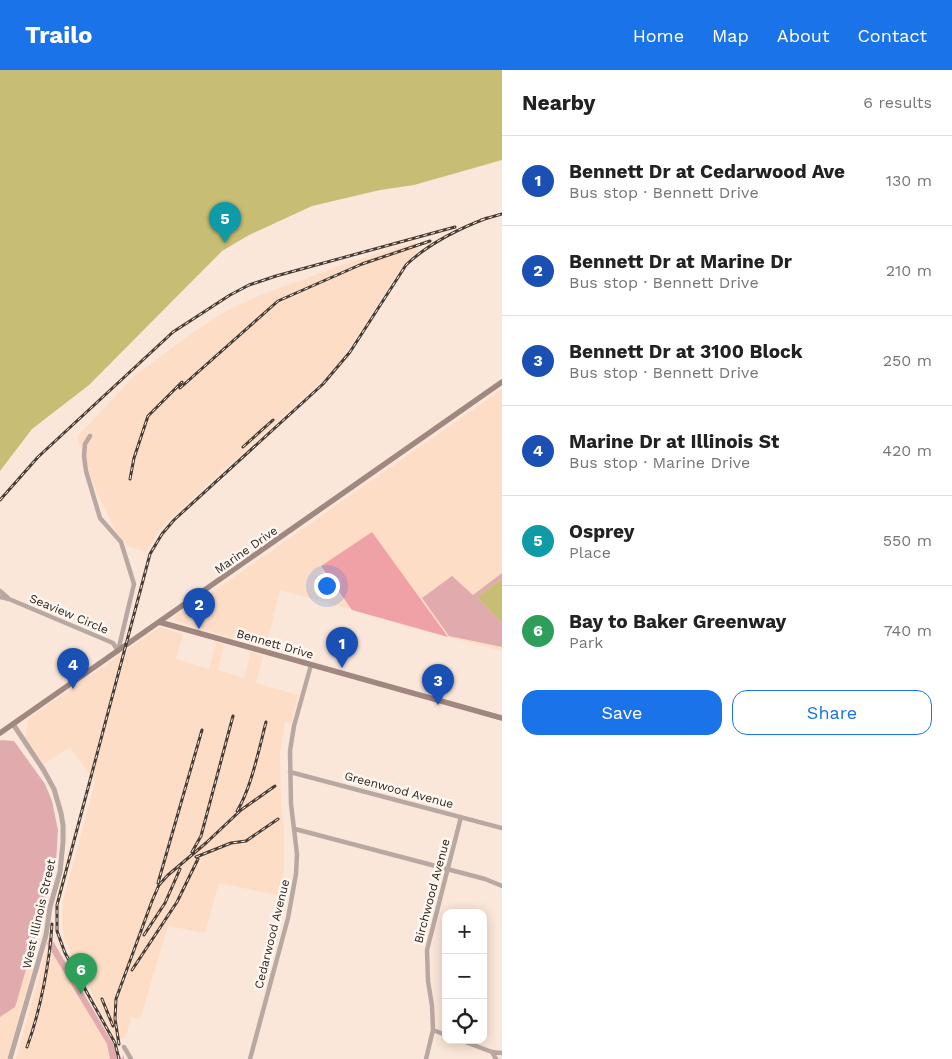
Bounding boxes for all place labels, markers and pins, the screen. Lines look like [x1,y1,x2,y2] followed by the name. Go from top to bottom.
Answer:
[209,202,241,243] pin: 5
[183,588,215,629] pin: 2
[326,627,358,668] pin: 1
[57,648,89,689] pin: 4
[422,664,454,705] pin: 3
[65,953,97,994] pin: 6

